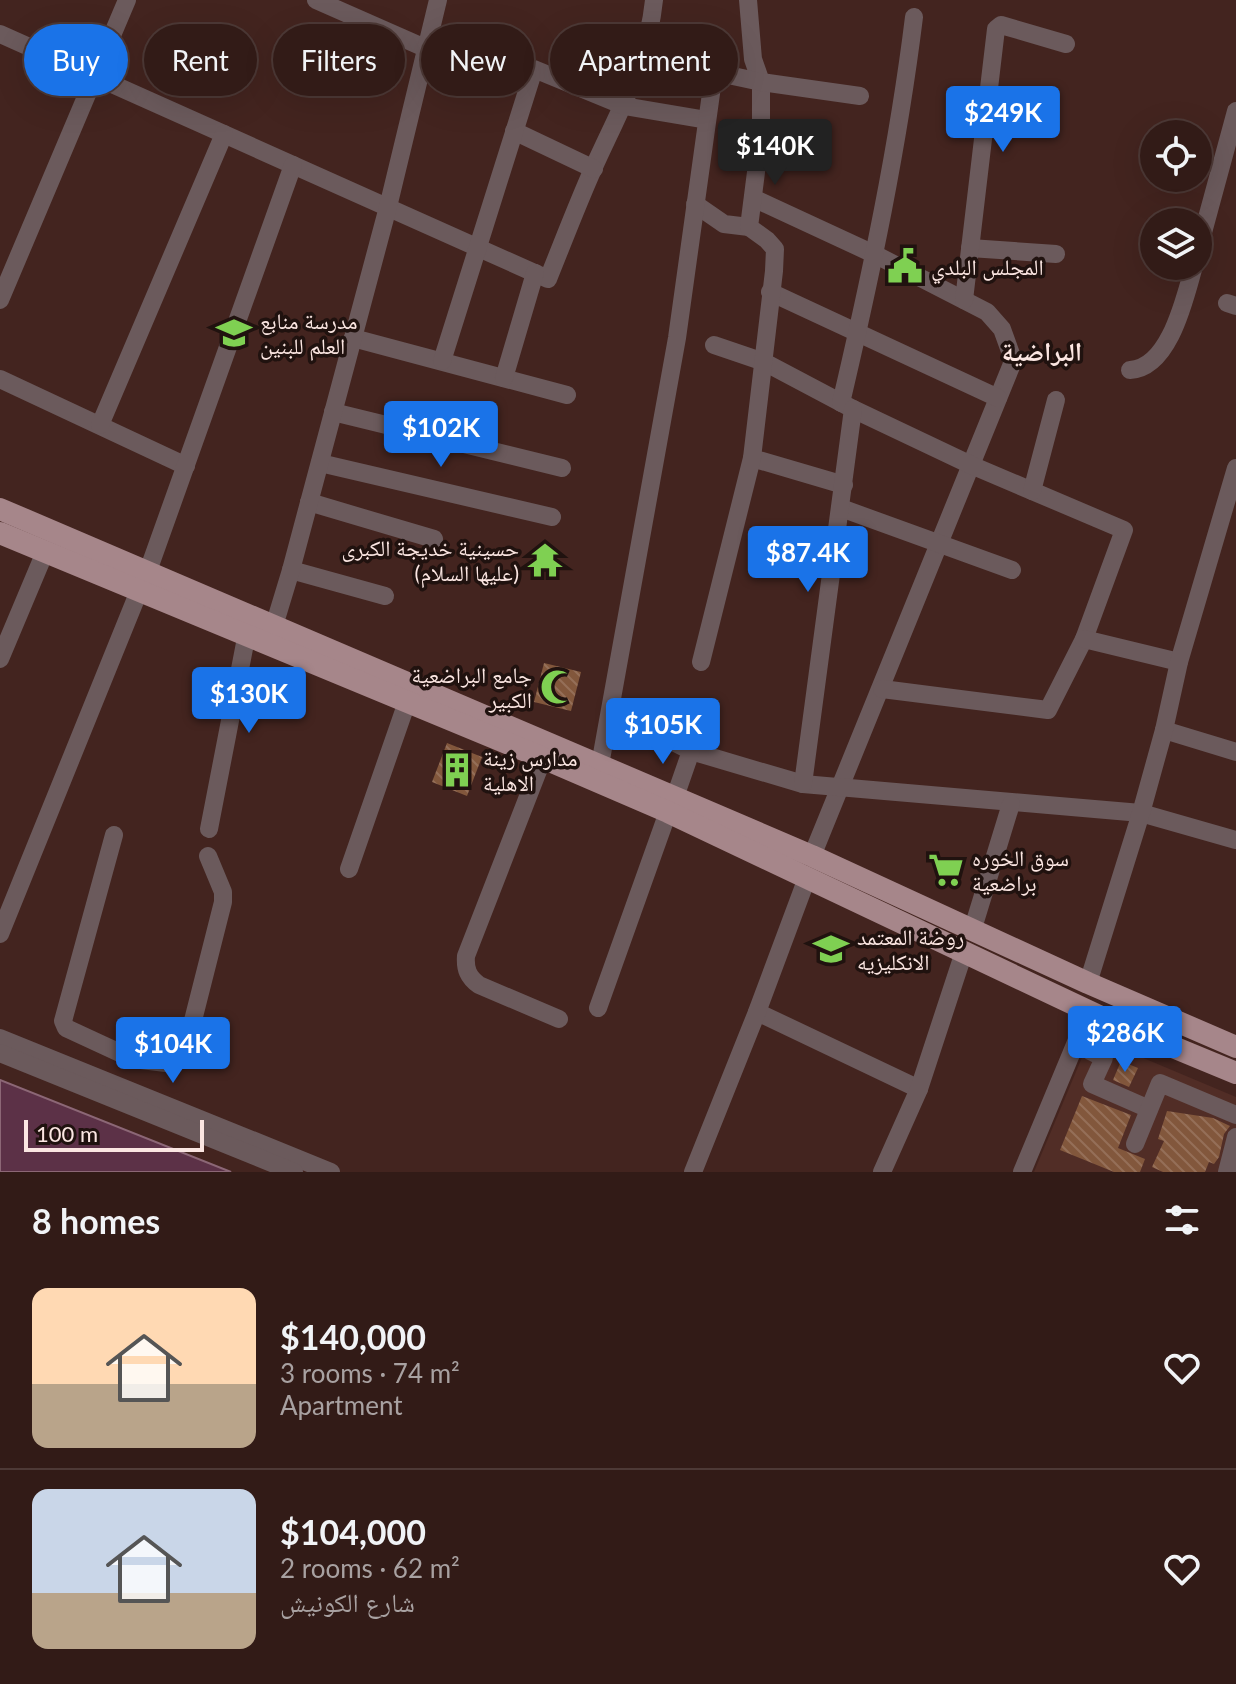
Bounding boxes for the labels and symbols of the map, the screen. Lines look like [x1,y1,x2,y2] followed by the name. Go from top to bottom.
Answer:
[947,86,1059,154] pin: $249K
[719,119,831,187] pin: $140K
[886,247,924,285] public building icon: المجلس البلدي
[931,253,1044,284] place label: المجلس البلدي
[260,307,358,361] place label: مدرسة منابع العلم للبنين
[215,314,253,352] school or university icon: مدرسة منابع العلم للبنين
[1002,335,1082,367] district label: البراضية
[385,401,497,469] pin: $102K
[743,526,873,594] pin: $87.4K
[341,534,519,588] place label: حسينية خديجة الكبرى (عليها السلام)
[526,541,564,579] temple icon: حسينية خديجة الكبرى (عليها السلام)
[412,661,532,713] place label: جامع البراضعية الكبير
[193,667,305,735] pin: $130K
[539,668,577,706] mosque icon: جامع البراضعية الكبير
[607,698,719,766] pin: $105K
[483,744,578,796] place label: مدارس زينة الاهلية
[438,751,476,789] building icon: مدارس زينة الاهلية
[972,844,1069,896] place label: سوق الخوره براضعية
[927,851,965,889] supermarket icon: سوق الخوره براضعية
[857,923,964,975] place label: روضة المعتمد الانكليزيه
[812,930,850,968] school or university icon: روضة المعتمد الانكليزيه
[1069,1006,1181,1074] pin: $286K
[117,1017,229,1085] pin: $104K
[24,1116,204,1152] scale bar

